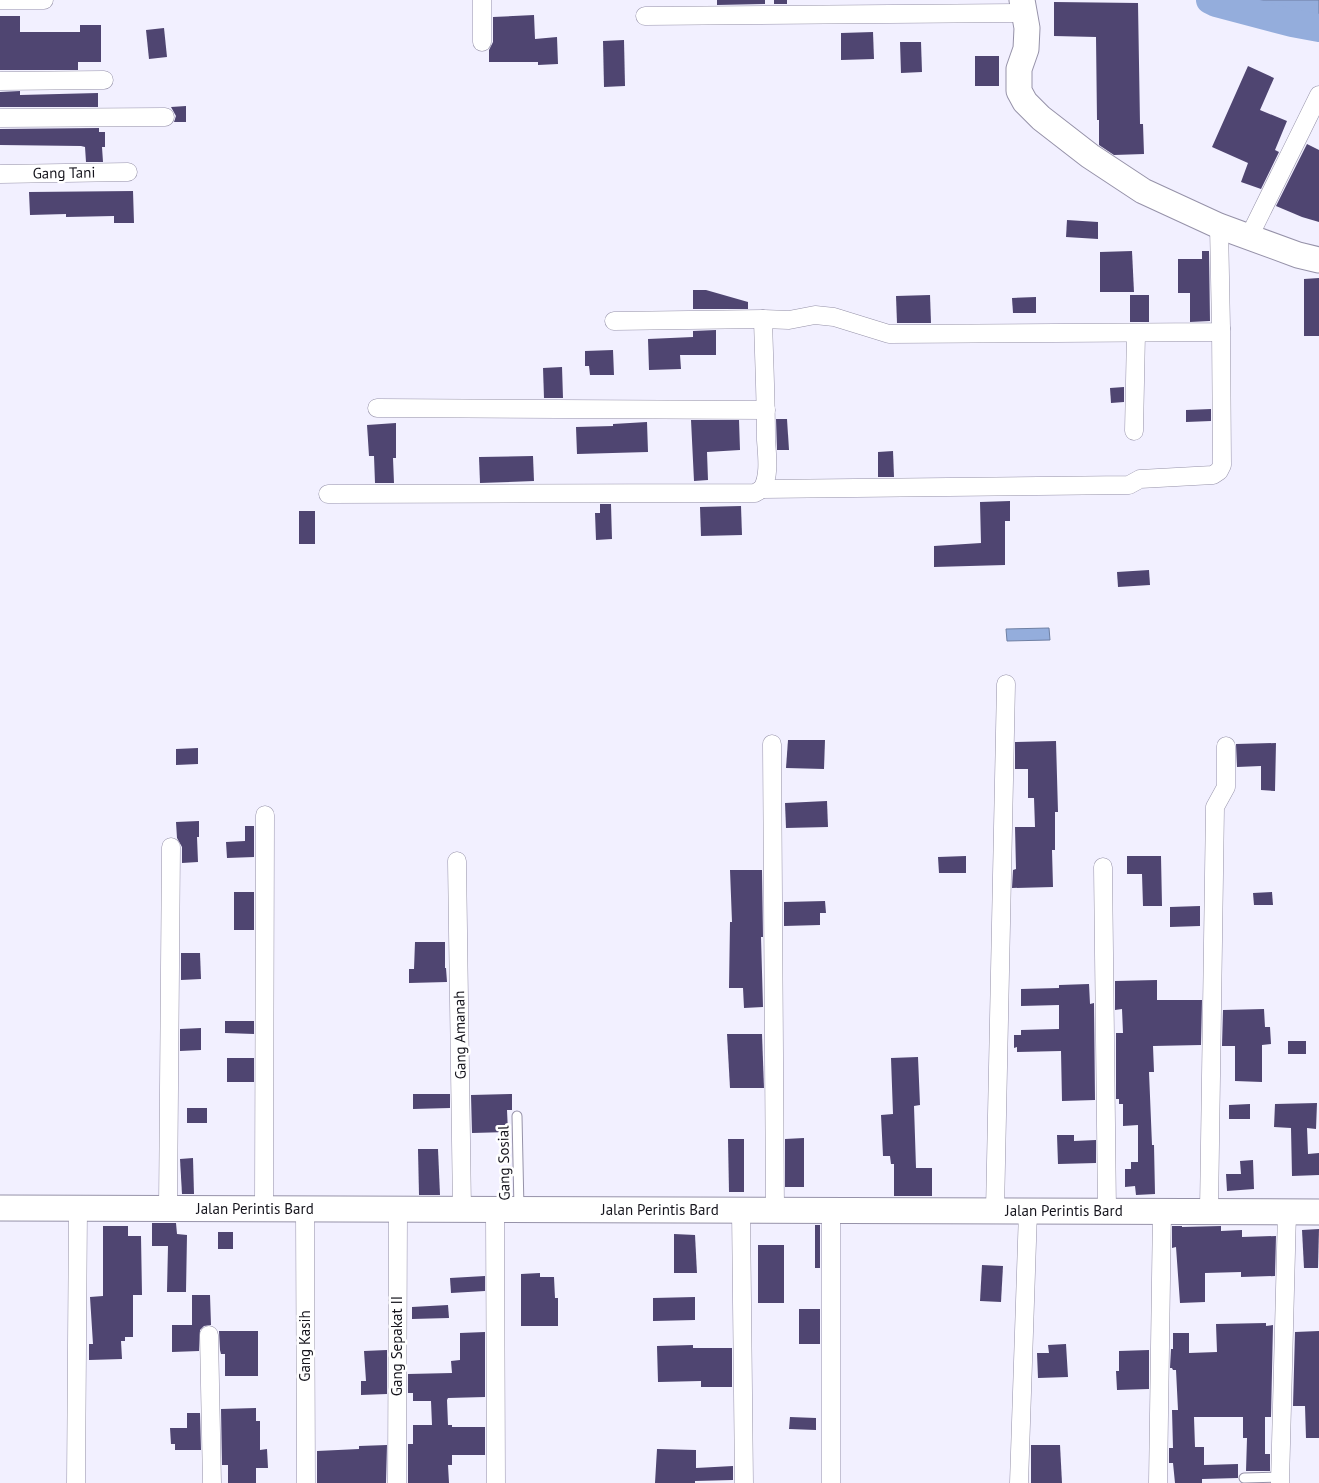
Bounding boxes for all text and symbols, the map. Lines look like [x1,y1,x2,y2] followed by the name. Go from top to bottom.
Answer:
[32,162,96,183] street label: Gang Tani
[449,991,470,1079] street label: Gang Amanah
[493,1125,514,1201] street label: Gang Sosial
[195,1199,314,1218] street label: Jalan Perintis Bard
[600,1200,719,1219] street label: Jalan Perintis Bard
[1004,1201,1123,1220] street label: Jalan Perintis Bard
[387,1296,406,1396] street label: Gang Sepakat II
[295,1310,314,1382] street label: Gang Kasih

